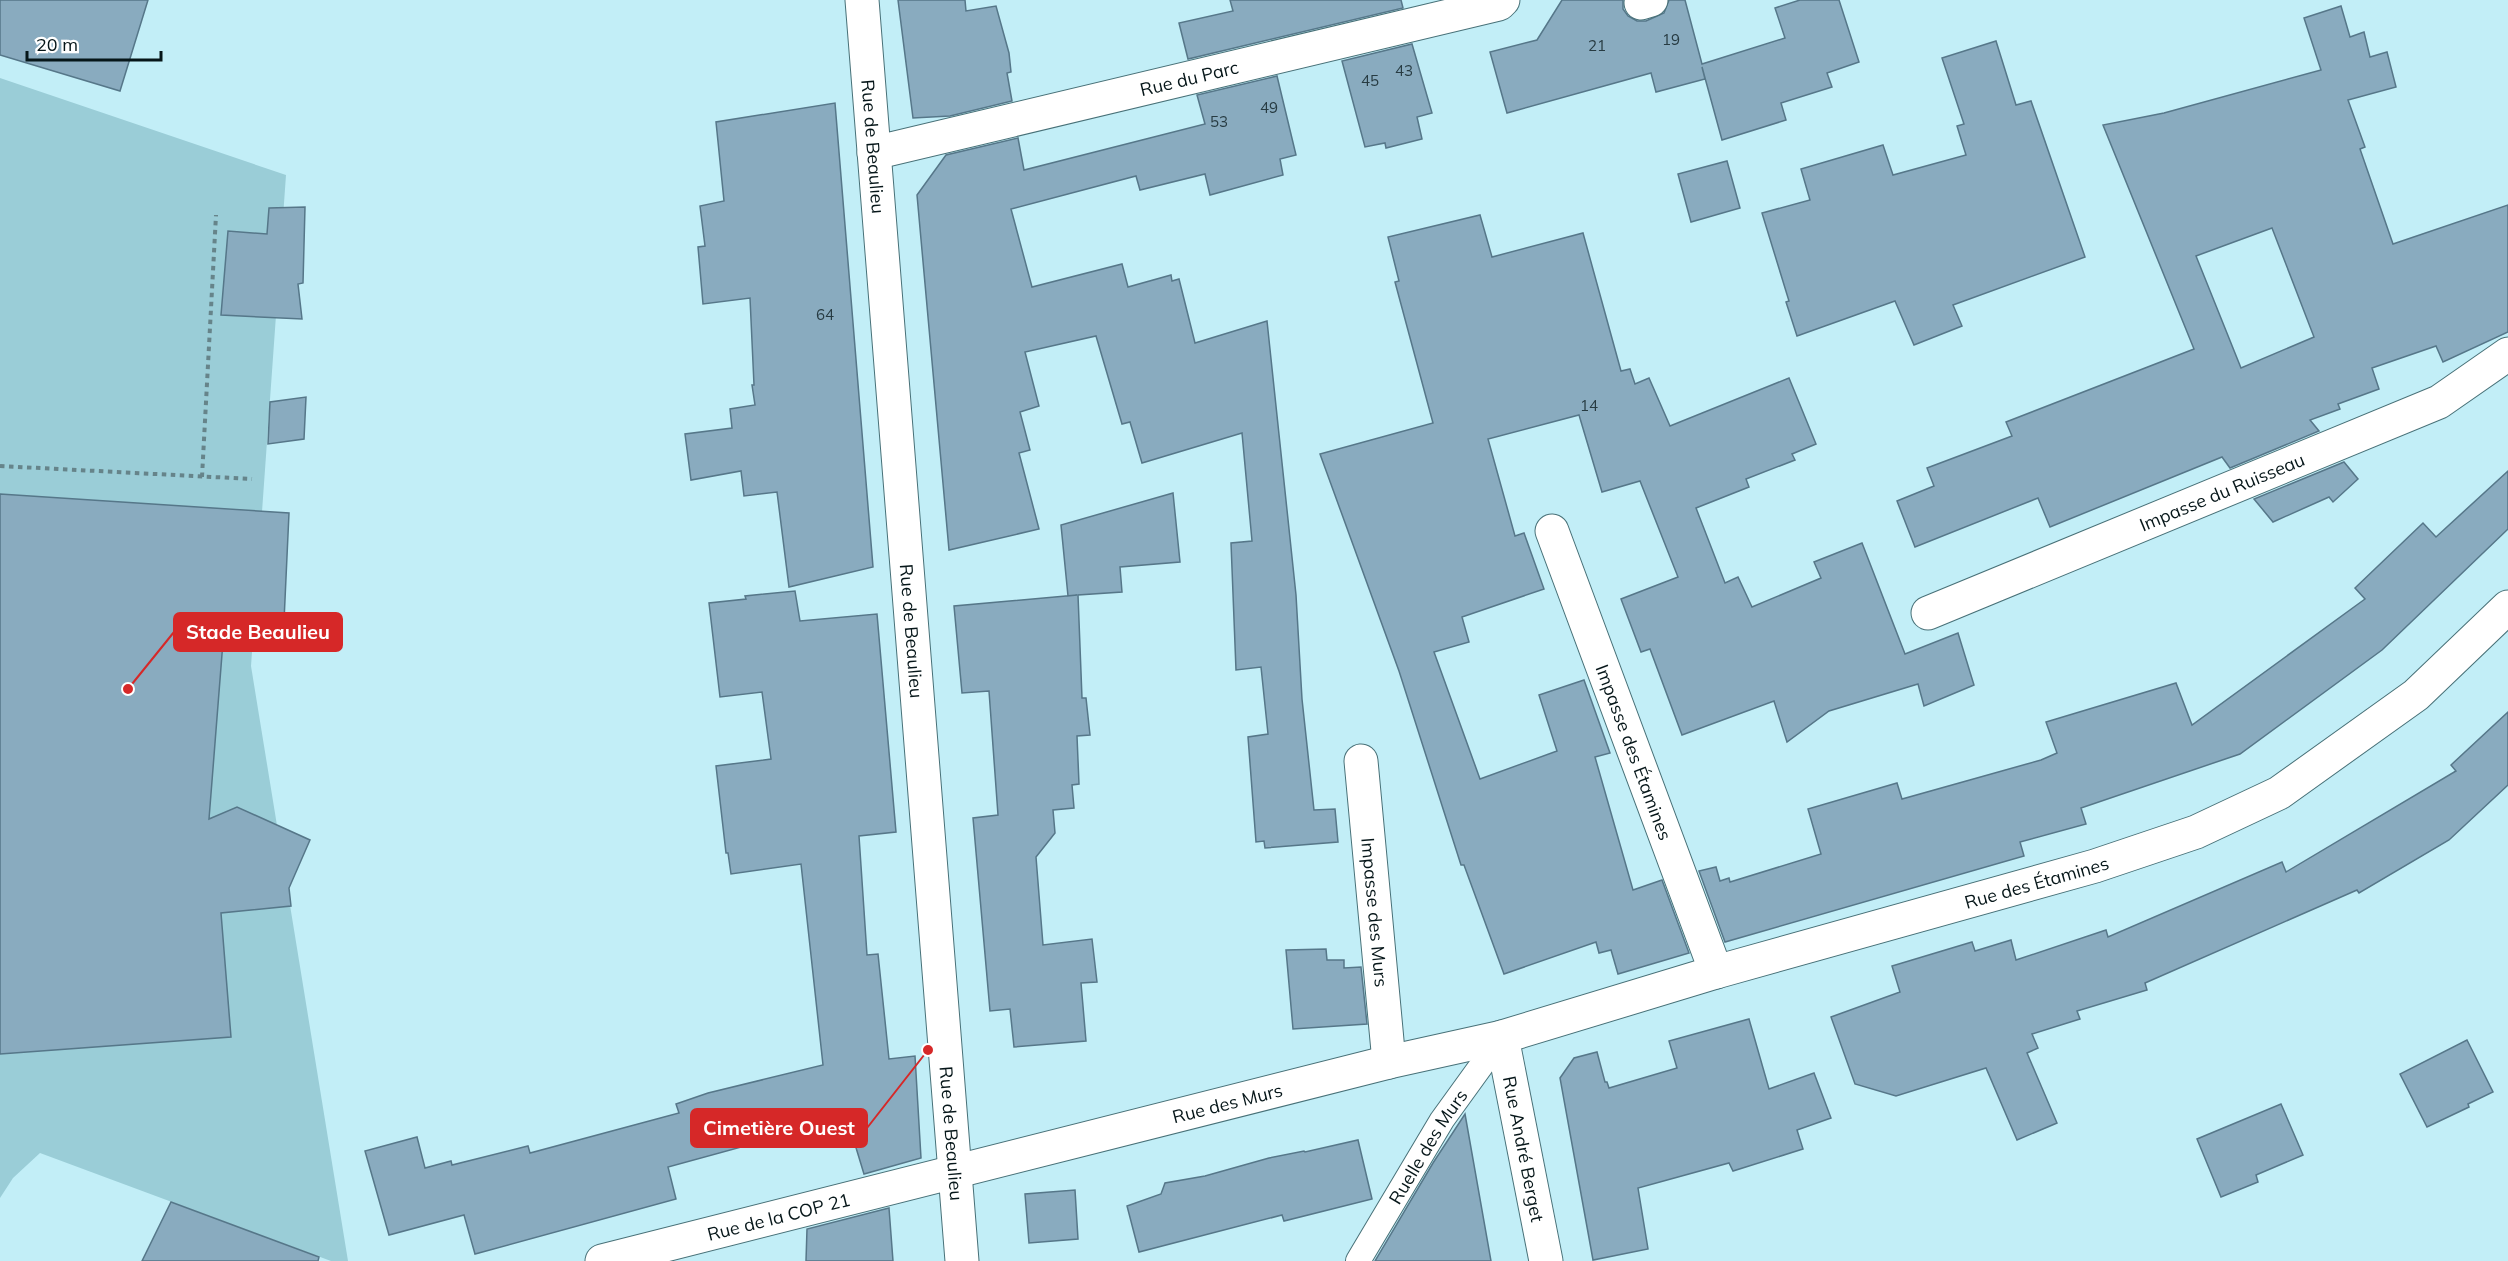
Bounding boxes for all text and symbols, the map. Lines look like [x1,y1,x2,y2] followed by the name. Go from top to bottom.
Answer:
[27,24,160,62] scale bar
[1662,30,1680,49] house number: 19
[36,33,78,56] text: 20 m
[1588,36,1606,55] house number: 21
[1138,55,1241,101] street label: Rue du Parc
[1395,61,1413,80] house number: 43
[1361,71,1379,90] house number: 45
[857,78,890,215] street label: Rue de Beaulieu
[1260,98,1278,117] house number: 49
[1210,112,1228,131] house number: 53
[816,305,834,324] house number: 64
[1580,396,1598,415] house number: 14
[2136,447,2308,536] street label: Impasse du Ruisseau
[895,563,929,699] street label: Rue de Beaulieu
[174,613,342,651] callout: Stade Beaulieu
[186,619,330,644] text: Stade Beaulieu
[1591,661,1677,843] street label: Impasse des Étamines
[1357,837,1393,988] street label: Impasse des Murs
[1962,851,2112,913] street label: Rue des Étamines
[935,1065,969,1201] street label: Rue de Beaulieu
[1498,1074,1550,1224] street label: Rue André Berget
[1170,1078,1285,1128] street label: Rue des Murs
[1383,1084,1472,1208] street label: Ruelle des Murs
[691,1109,867,1147] callout: Cimetière Ouest
[703,1115,855,1140] text: Cimetière Ouest
[705,1187,852,1245] street label: Rue de la COP 21

